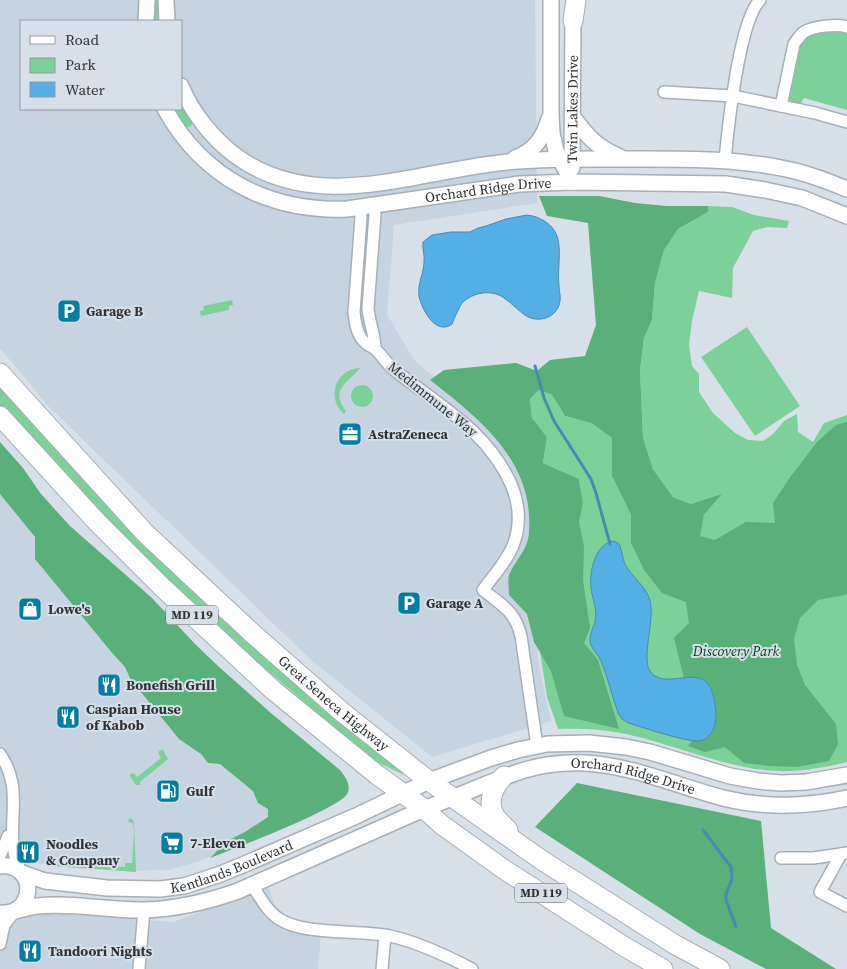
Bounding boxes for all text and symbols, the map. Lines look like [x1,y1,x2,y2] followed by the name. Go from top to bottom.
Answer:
[20,20,182,110] legend
[65,29,99,50] text: Road
[65,54,97,75] text: Park
[562,55,583,163] street label: Twin Lakes Drive
[65,79,106,100] text: Water
[424,173,552,208] street label: Orchard Ridge Drive
[56,298,82,324] parking icon: Garage B
[86,301,143,321] place label: Garage B
[384,357,483,442] street label: Medimmune Way
[337,421,363,447] office icon: AstraZeneca
[368,424,449,444] place label: AstraZeneca
[396,590,422,616] parking icon: Garage A
[426,593,484,613] place label: Garage A
[17,596,43,622] shop icon: Lowe's
[48,599,91,619] place label: Lowe's
[166,606,218,624] road number: MD 119
[692,641,780,661] park label: Discovery Park
[274,650,394,756] street label: Great Seneca Highway
[96,672,122,698] restaurant icon: Bonefish Grill
[126,675,215,695] place label: Bonefish Grill
[86,699,181,735] place label: Caspian House of Kabob
[55,704,81,730] restaurant icon: Caspian House of Kabob
[571,753,698,799] street label: Orchard Ridge Drive
[155,778,181,804] fuel station icon: Gulf
[186,781,215,801] place label: Gulf
[159,830,185,856] supermarket icon: 7-Eleven
[190,833,246,853] place label: 7-Eleven
[46,834,120,870] place label: Noodles & Company
[169,835,296,898] street label: Kentlands Boulevard
[15,839,41,865] restaurant icon: Noodles & Company
[515,884,567,902] road number: MD 119
[17,938,43,964] restaurant icon: Tandoori Nights
[48,941,153,961] place label: Tandoori Nights

